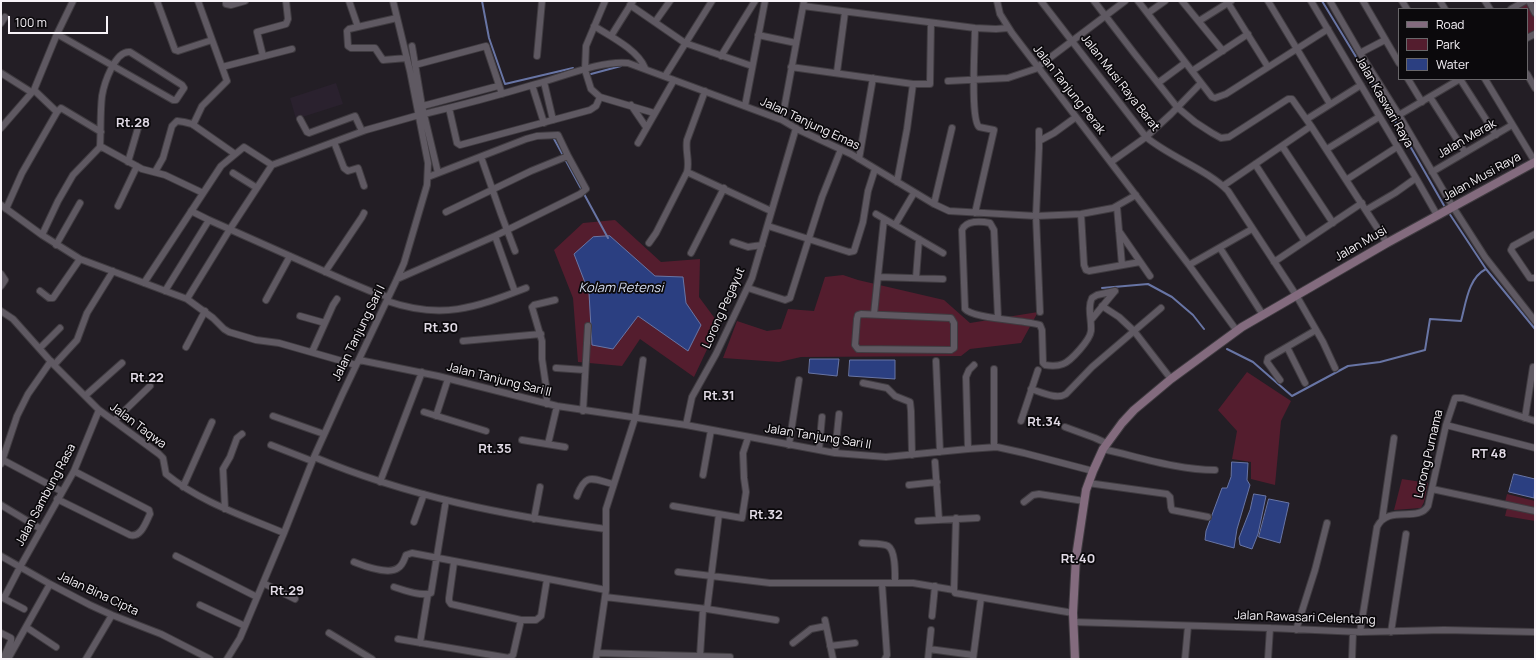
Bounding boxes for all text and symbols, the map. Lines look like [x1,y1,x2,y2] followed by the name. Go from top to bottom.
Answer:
[10,8,110,34] scale bar
[1398,8,1528,80] legend
[15,14,47,31] text: 100 m
[1436,16,1464,33] text: Road
[1078,32,1162,134] street label: Jalan Musi Raya Barat
[1436,36,1460,53] text: Park
[1030,43,1108,137] street label: Jalan Tanjung Perak
[1352,54,1416,150] street label: Jalan Kaswari Raya
[1436,56,1469,73] text: Water
[758,95,862,153] street label: Jalan Tanjung Emas
[116,115,150,131] district label: Rt.28
[1435,117,1499,161] street label: Jalan Merak
[1441,150,1523,204] street label: Jalan Musi Raya
[1332,223,1390,265] street label: Jalan Musi
[700,265,748,351] street label: Lorong Pegayut
[579,280,663,296] water label: Kolam Retensi
[330,283,388,383] street label: Jalan Tanjung Sari I
[424,320,458,336] district label: Rt.30
[445,360,553,400] street label: Jalan Tanjung Sari II
[130,370,164,386] district label: Rt.22
[703,388,735,404] district label: Rt.31
[107,400,169,452] street label: Jalan Taqwa
[1412,408,1446,500] street label: Lorong Purnama
[1027,414,1061,430] district label: Rt.34
[764,421,872,453] street label: Jalan Tanjung Sari II
[478,441,512,457] district label: Rt.35
[13,442,79,548] street label: Jalan Sambung Rasa
[1472,446,1506,462] district label: RT 48
[749,507,783,523] district label: Rt.32
[1061,551,1095,567] district label: Rt.40
[55,569,141,619] street label: Jalan Bina Cipta
[270,583,304,599] district label: Rt.29
[1234,608,1376,628] street label: Jalan Rawasari Celentang

